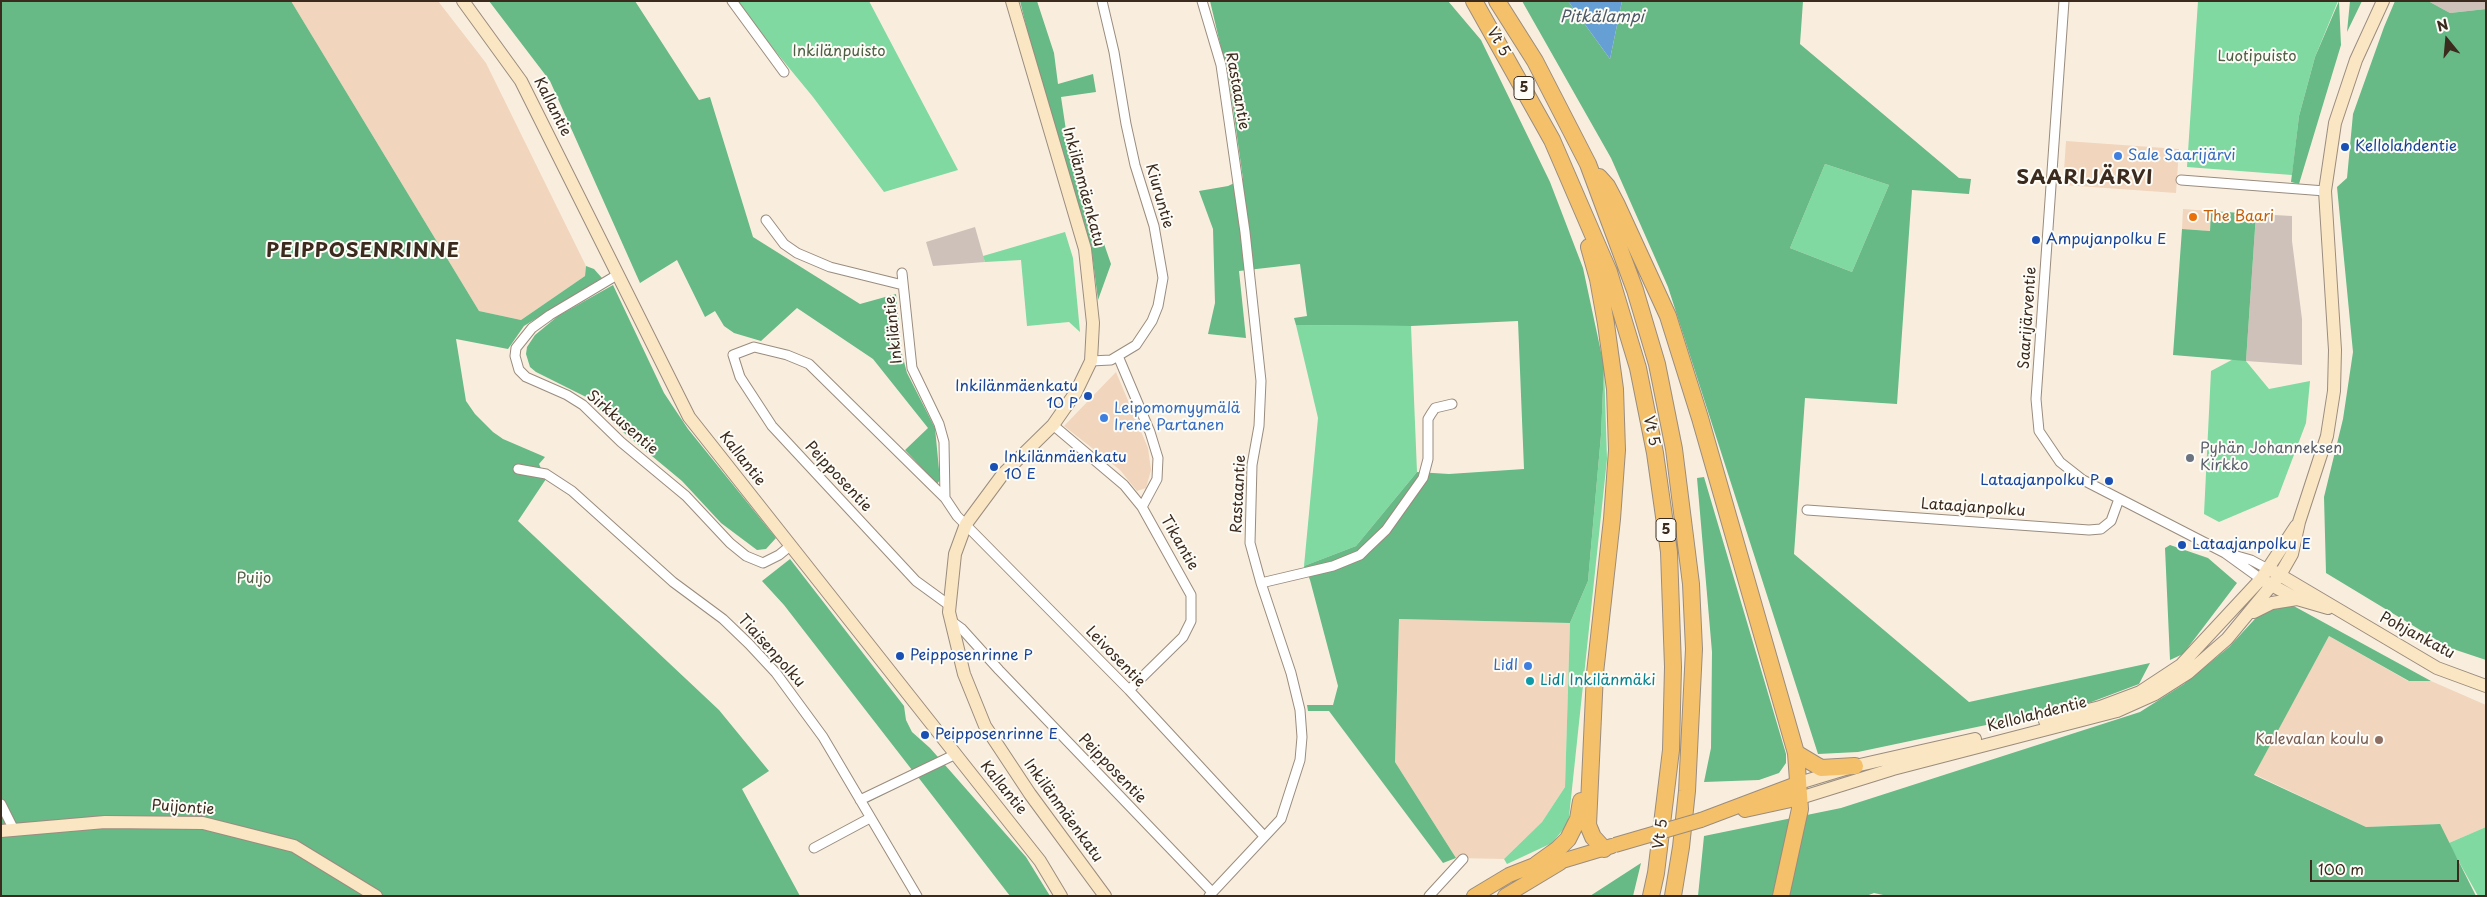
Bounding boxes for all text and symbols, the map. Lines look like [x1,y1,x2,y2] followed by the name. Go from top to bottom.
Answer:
[1560,8,1644,28] water label: Pitkälampi
[2434,14,2451,37] text: N
[2422,15,2472,65] north arrow
[1483,24,1513,60] street label: Vt 5
[792,43,886,61] park label: Inkilänpuisto
[2218,48,2296,66] park label: Luotipuisto
[1221,51,1253,131] street label: Rastaantie
[529,74,575,140] street label: Kallantie
[1514,76,1534,100] road number: 5
[1058,125,1108,249] street label: Inkilänmäenkatu
[2355,138,2457,156] place label: Kellolahdentie
[2339,141,2351,153] marker: Kellolahdentie
[2128,147,2236,165] place label: Sale Saarijärvi
[2112,150,2124,162] marker: Sale Saarijärvi
[1141,162,1177,230] street label: Kiuruntie
[2015,166,2155,190] district label: SAARIJÄRVI
[2203,208,2274,226] place label: The Baari
[2187,211,2199,223] marker: The Baari
[2046,231,2166,249] place label: Ampujanpolku E
[2030,234,2042,246] marker: Ampujanpolku E
[265,239,461,263] district label: PEIPPOSENRINNE
[2015,266,2041,370] street label: Saarijärventie
[882,295,906,365] street label: Inkiläntie
[955,378,1078,413] place label: Inkilänmäenkatu 10 P
[583,387,661,459] street label: Sirkkusentie
[1082,390,1094,402] marker: Inkilänmäenkatu 10 P
[1114,400,1240,435] place label: Leipomomyymälä Irene Partanen
[1098,412,1110,424] marker: Leipomomyymälä Irene Partanen
[1639,414,1663,448] street label: Vt 5
[715,428,769,490] street label: Kallantie
[801,438,875,516] street label: Peipposentie
[2200,440,2342,475] place label: Pyhän Johanneksen Kirkko
[1004,449,1127,484] place label: Inkilänmäenkatu 10 E
[2184,452,2196,464] marker: Pyhän Johanneksen Kirkko
[1228,454,1250,534] street label: Rastaantie
[988,461,1000,473] marker: Inkilänmäenkatu 10 E
[1980,472,2099,490] place label: Lataajanpolku P
[2103,475,2115,487] marker: Lataajanpolku P
[1920,495,2026,521] street label: Lataajanpolku
[1156,513,1202,573] street label: Tikantie
[1656,518,1676,542] road number: 5
[2192,536,2311,554] place label: Lataajanpolku E
[2176,539,2188,551] marker: Lataajanpolku E
[237,570,271,588] park label: Puijo
[2377,609,2457,663] street label: Pohjankatu
[734,611,808,691] street label: Tiaisenpolku
[1082,623,1148,691] street label: Leivosentie
[910,647,1033,665] place label: Peipposenrinne P
[894,650,906,662] marker: Peipposenrinne P
[1493,657,1518,675] place label: Lidl
[1522,660,1534,672] marker: Lidl
[1540,672,1655,690] place label: Lidl Inkilänmäki
[1524,675,1536,687] marker: Lidl Inkilänmäki
[1985,694,2089,736] street label: Kellolahdentie
[935,726,1058,744] place label: Peipposenrinne E
[919,729,931,741] marker: Peipposenrinne E
[1074,731,1150,807] street label: Peipposentie
[2255,731,2369,749] place label: Kalevalan koulu
[2373,734,2385,746] marker: Kalevalan koulu
[1020,756,1106,866] street label: Inkilänmäenkatu
[976,757,1030,819] street label: Kallantie
[151,797,215,819] street label: Puijontie
[1650,818,1672,850] street label: Vt 5
[2312,850,2461,882] scale bar
[2318,857,2364,880] text: 100 m

